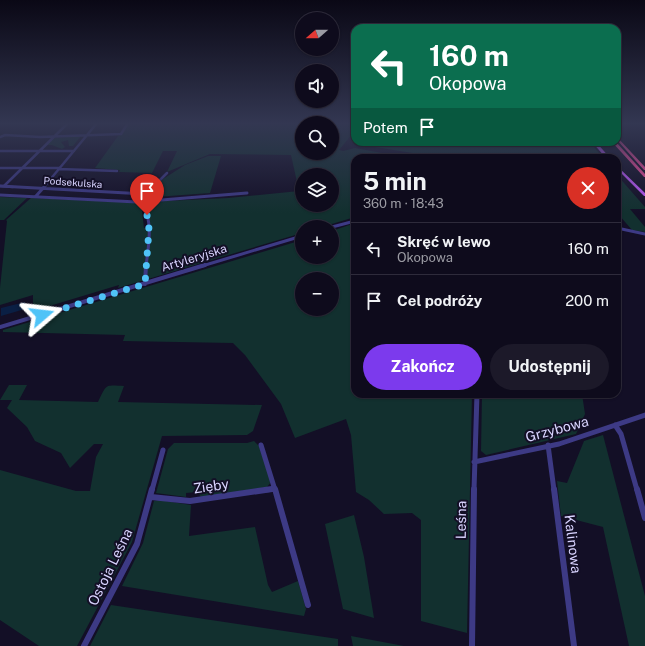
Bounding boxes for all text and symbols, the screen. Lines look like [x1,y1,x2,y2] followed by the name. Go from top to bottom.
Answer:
[295,12,339,56] north arrow
[295,12,339,316] map controls
[429,39,509,72] text: 160 m
[363,40,415,92] icon: left
[295,64,339,108] button: sound
[429,73,507,94] text: Okopowa
[295,116,339,160] button: search
[416,116,438,138] icon: arrive
[363,119,408,136] text: Potem
[363,167,427,195] text: 5 min
[567,167,609,209] button: close
[295,168,339,212] button: layers
[43,174,103,190] street label: Podsekulska
[130,174,164,215] pin
[136,180,158,202] icon: arrive
[363,196,444,211] text: 360 m · 18:43
[295,220,339,264] button: +
[397,233,491,250] text: Skręć w lewo
[363,238,385,260] icon: left
[568,240,609,257] text: 160 m
[159,241,229,275] street label: Artyleryjska
[397,250,453,265] text: Okopowa
[295,272,339,316] button: −
[363,290,385,312] icon: arrive
[397,292,482,309] text: Cel podróży
[565,292,609,309] text: 200 m
[21,294,63,336] position arrow
[363,344,482,390] button: Zakończ
[490,344,609,390] button: Udostępnij
[524,413,590,445] street label: Grzybowa
[192,476,230,496] street label: Zięby
[453,501,469,539] street label: Leśna
[561,514,585,574] street label: Kalinowa
[84,526,136,608] street label: Ostoja Leśna

